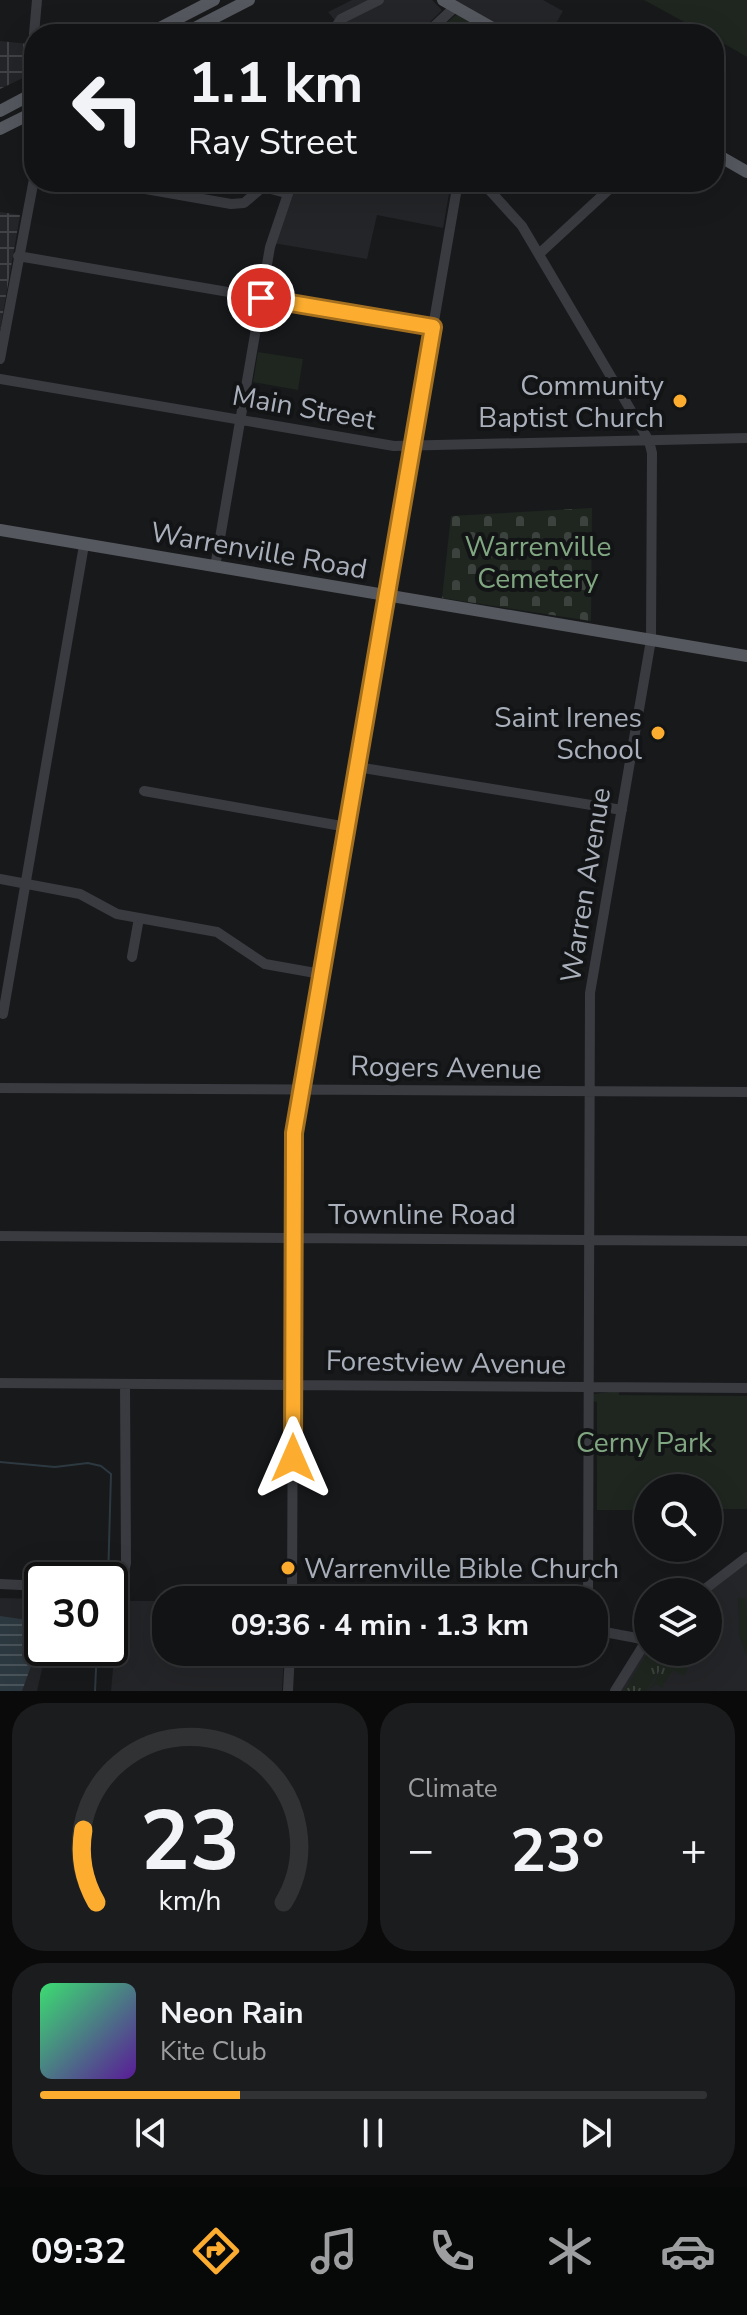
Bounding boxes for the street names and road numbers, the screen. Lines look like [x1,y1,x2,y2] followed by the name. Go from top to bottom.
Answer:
[229,377,379,439] street label: Main Street
[148,513,370,589] street label: Warrenville Road
[552,785,620,986] street label: Warren Avenue
[350,1047,542,1089] street label: Rogers Avenue
[328,1196,516,1234] street label: Townline Road
[326,1342,566,1384] street label: Forestview Avenue

